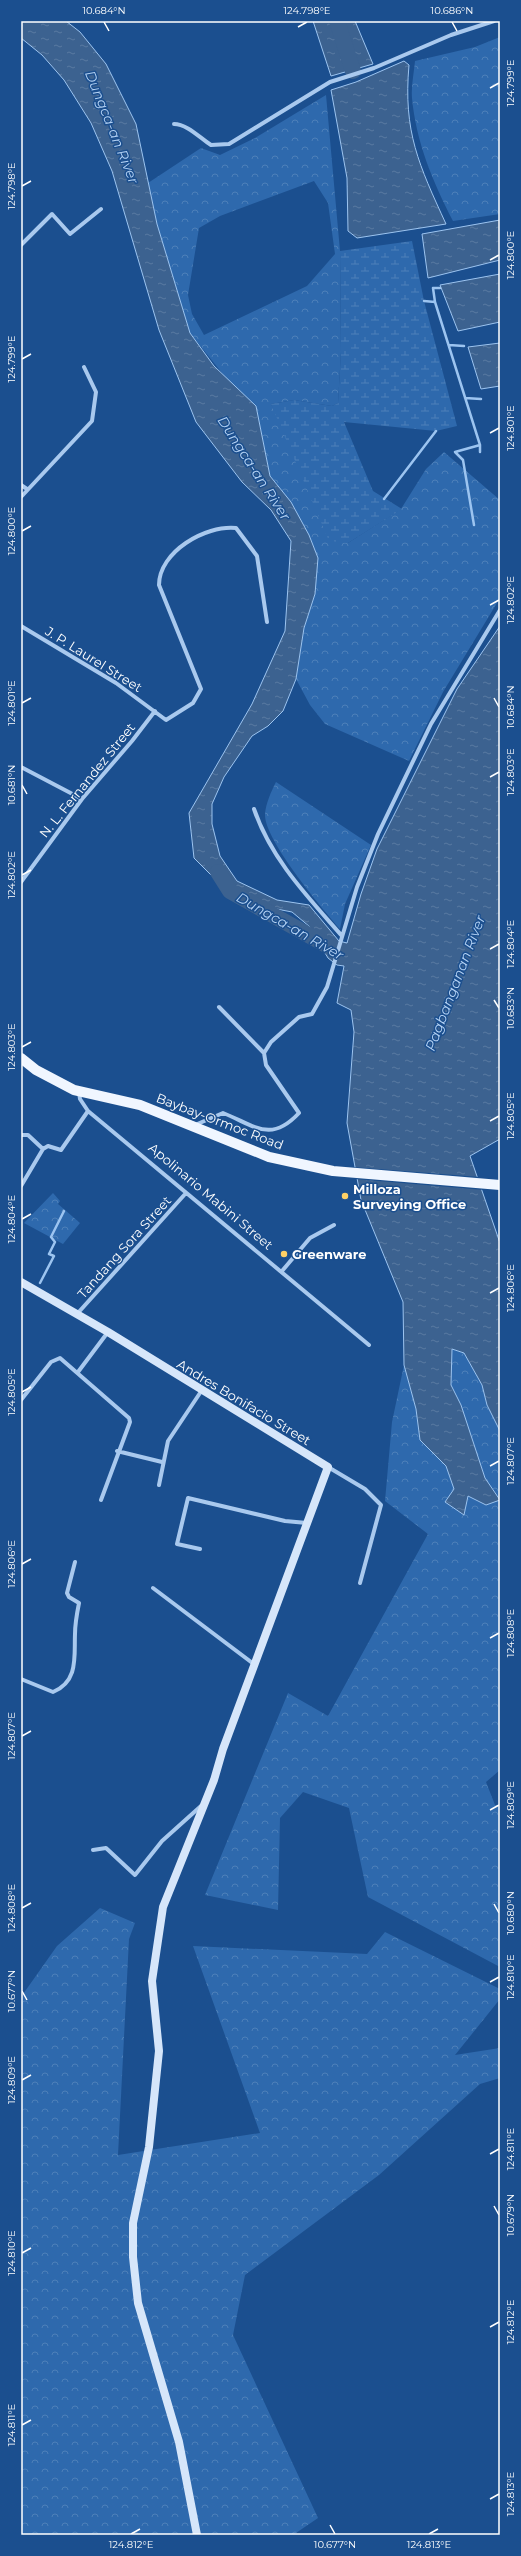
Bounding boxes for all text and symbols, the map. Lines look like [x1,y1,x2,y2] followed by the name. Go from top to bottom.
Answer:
[82,4,126,17] text: 10.684°N
[283,4,331,17] text: 124.798°E
[431,4,473,17] text: 10.686°N
[504,59,517,106] text: 124.799°E
[81,68,143,187] water label: Dungca-an River
[5,162,18,210] text: 124.798°E
[504,230,517,279] text: 124.800°E
[5,335,18,382] text: 124.799°E
[504,405,517,451] text: 124.801°E
[214,412,295,524] water label: Dungca-an River
[5,506,18,555] text: 124.800°E
[504,576,517,624] text: 124.802°E
[42,622,145,695] street label: J. P. Laurel Street
[5,680,18,726] text: 124.801°E
[504,685,517,729] text: 10.684°N
[36,719,138,841] street label: N. L. Fernandez Street
[504,748,517,796] text: 124.803°E
[5,765,18,805] text: 10.681°N
[5,851,18,899] text: 124.802°E
[233,888,347,964] water label: Dungca-an River
[421,912,489,1053] water label: Pagbanganan River
[504,920,517,968] text: 124.804°E
[504,987,517,1029] text: 10.683°N
[5,1023,18,1071] text: 124.803°E
[154,1089,286,1153] street label: Baybay-Ormoc Road
[504,1092,517,1140] text: 124.805°E
[146,1139,276,1253] street label: Apolinario Mabini Street
[353,1181,466,1212] place label: Milloza Surveying Office
[340,1191,350,1201] marker: Milloza Surveying Office
[74,1192,174,1302] street label: Tandang Sora Street
[5,1195,18,1243] text: 124.804°E
[292,1246,366,1262] place label: Greenware
[279,1249,289,1259] marker: Greenware
[504,1264,517,1312] text: 124.806°E
[174,1356,314,1448] street label: Andres Bonifacio Street
[5,1368,18,1416] text: 124.805°E
[504,1437,517,1485] text: 124.807°E
[5,1540,18,1588] text: 124.806°E
[504,1609,517,1657] text: 124.808°E
[5,1712,18,1760] text: 124.807°E
[504,1781,517,1829] text: 124.809°E
[5,1884,18,1932] text: 124.808°E
[504,1891,517,1935] text: 10.680°N
[504,1954,517,2000] text: 124.810°E
[5,1970,18,2012] text: 10.677°N
[5,2056,18,2104] text: 124.809°E
[504,2127,517,2170] text: 124.811°E
[504,2194,517,2236] text: 10.679°N
[5,2230,18,2276] text: 124.810°E
[504,2299,517,2344] text: 124.812°E
[5,2403,18,2446] text: 124.811°E
[504,2471,517,2516] text: 124.813°E
[109,2538,154,2551] text: 124.812°E
[314,2538,356,2551] text: 10.677°N
[407,2538,452,2551] text: 124.813°E

